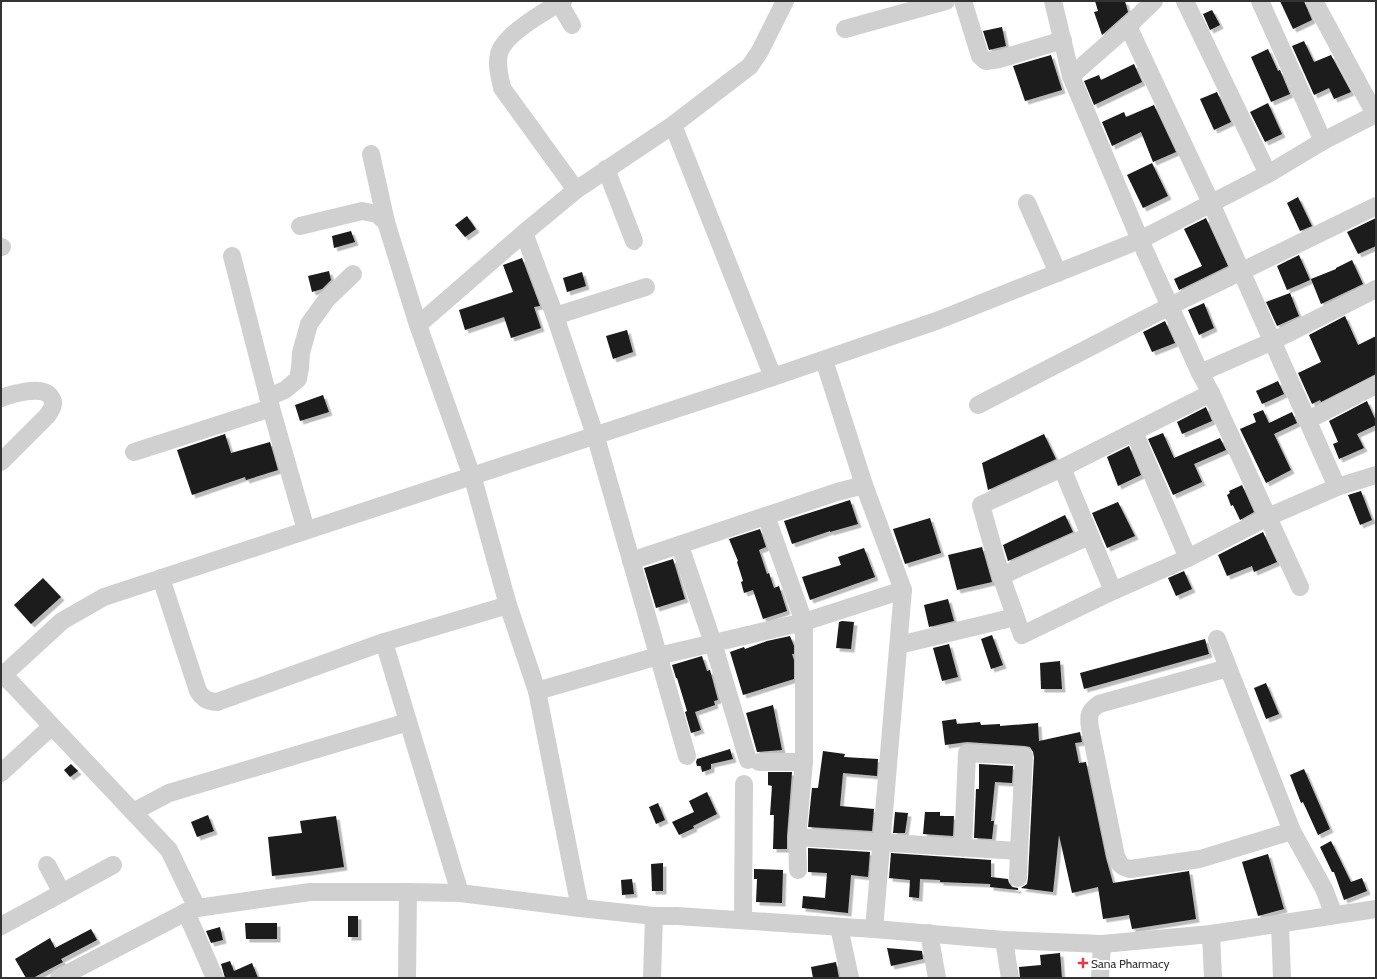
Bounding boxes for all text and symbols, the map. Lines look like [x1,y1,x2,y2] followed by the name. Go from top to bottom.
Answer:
[1091,956,1170,971] place label: Sana Pharmacy
[1078,958,1088,968] marker: Sana Pharmacy

